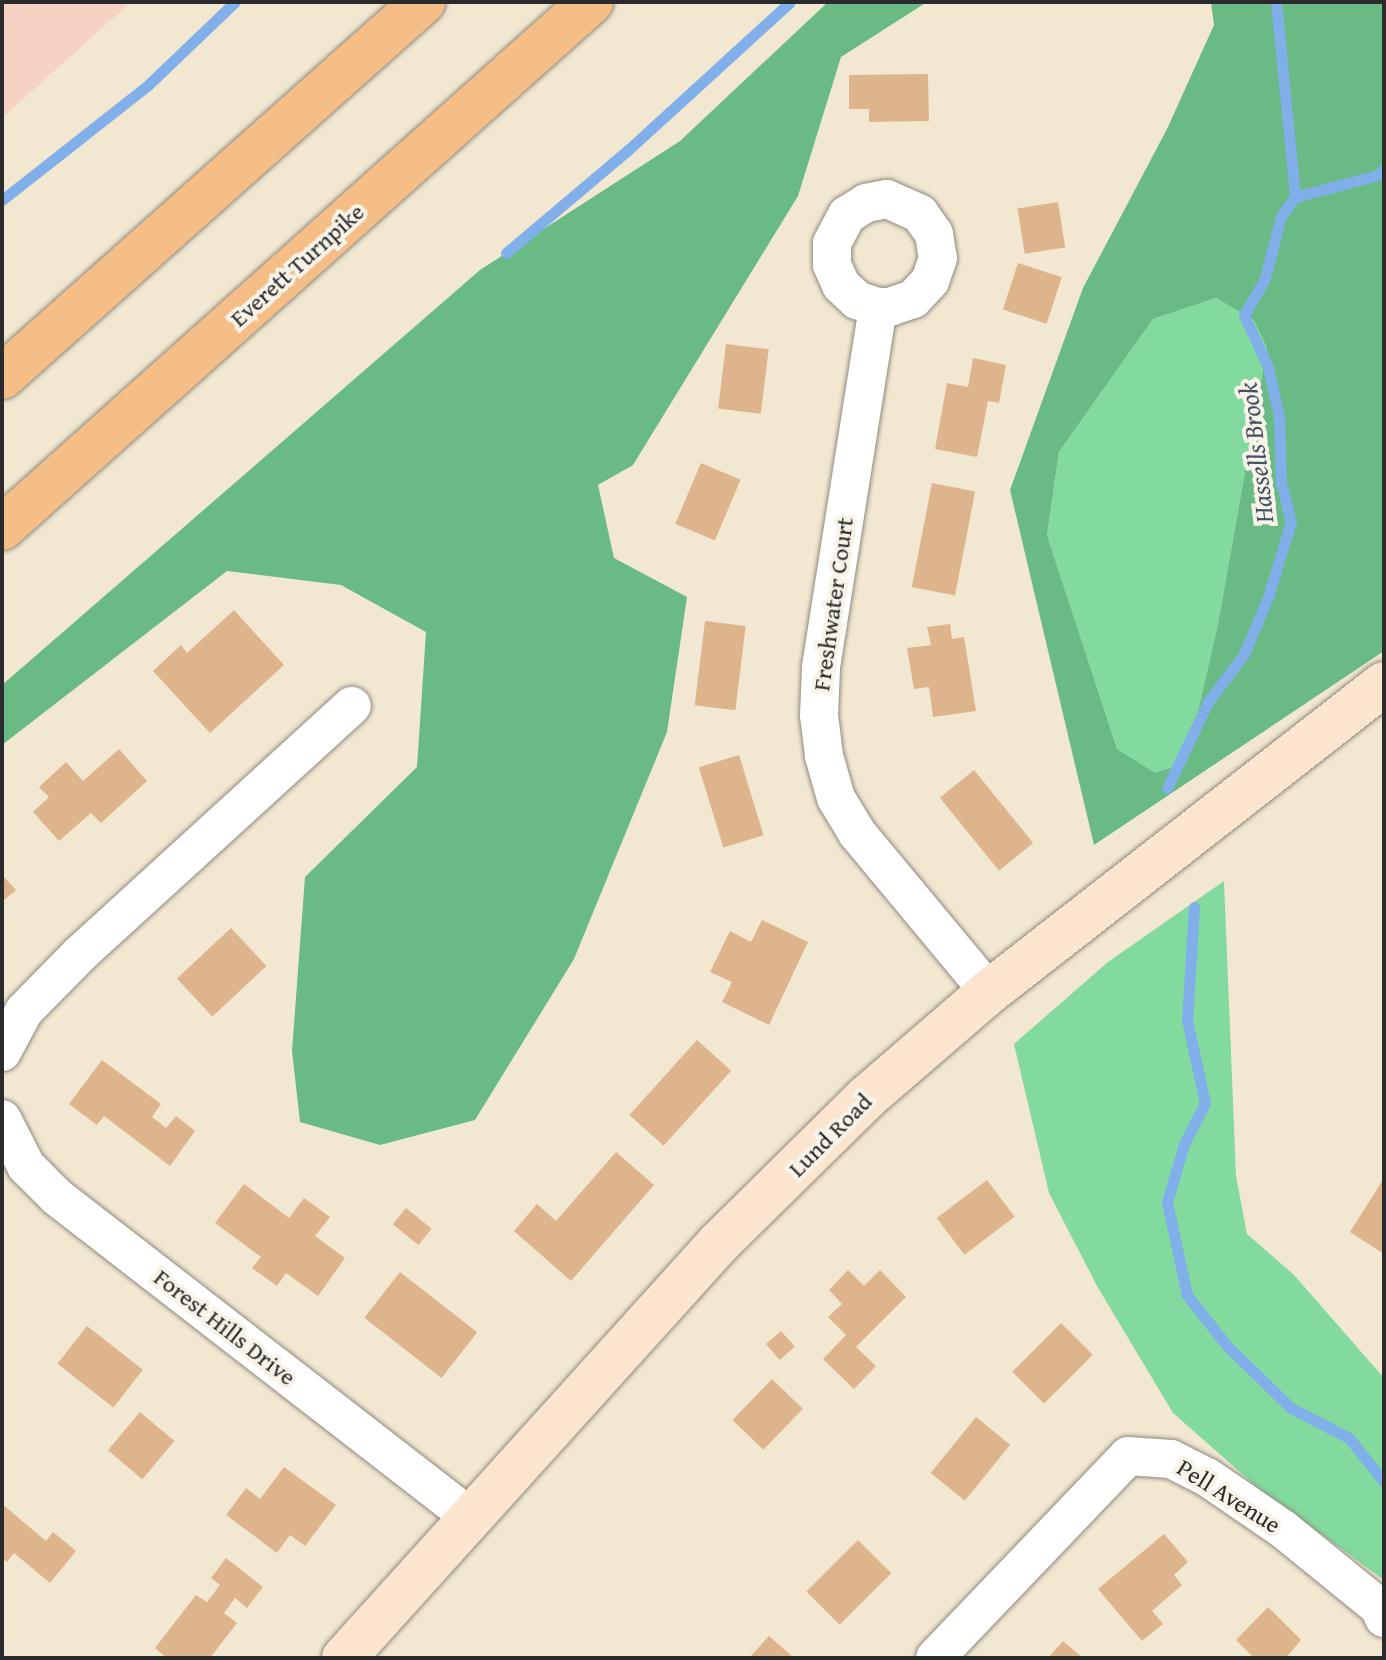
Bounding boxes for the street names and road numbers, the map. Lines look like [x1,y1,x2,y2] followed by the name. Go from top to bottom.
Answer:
[224,197,370,333] street label: Everett Turnpike
[807,515,859,693] street label: Freshwater Court
[782,1087,878,1183] street label: Lund Road
[148,1263,302,1391] street label: Forest Hills Drive
[1172,1453,1286,1539] street label: Pell Avenue

